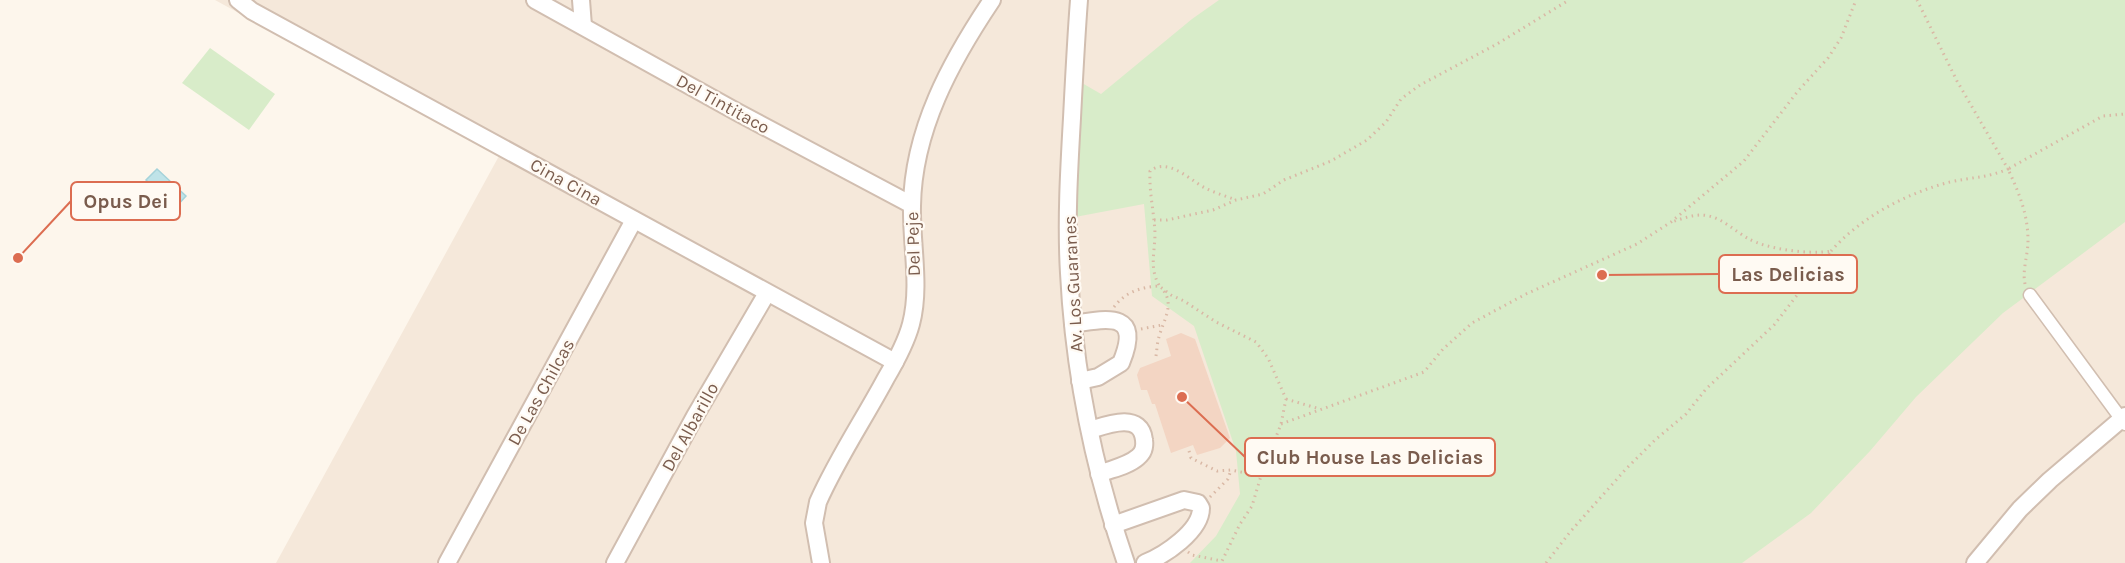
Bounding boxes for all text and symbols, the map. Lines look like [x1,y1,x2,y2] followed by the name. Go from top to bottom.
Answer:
[672,69,774,139] street label: Del Tintitaco
[526,153,606,211] street label: Cina Cina
[71,182,180,220] callout: Opus Dei
[84,190,168,213] text: Opus Dei
[901,211,925,277] street label: Del Peje
[1058,215,1088,353] street label: Av. Los Guaranes
[1719,255,1857,293] callout: Las Delicias
[1731,263,1845,286] text: Las Delicias
[503,335,579,449] street label: De Las Chilcas
[657,379,723,475] street label: Del Albarillo
[1245,438,1495,476] callout: Club House Las Delicias
[1257,446,1483,469] text: Club House Las Delicias

